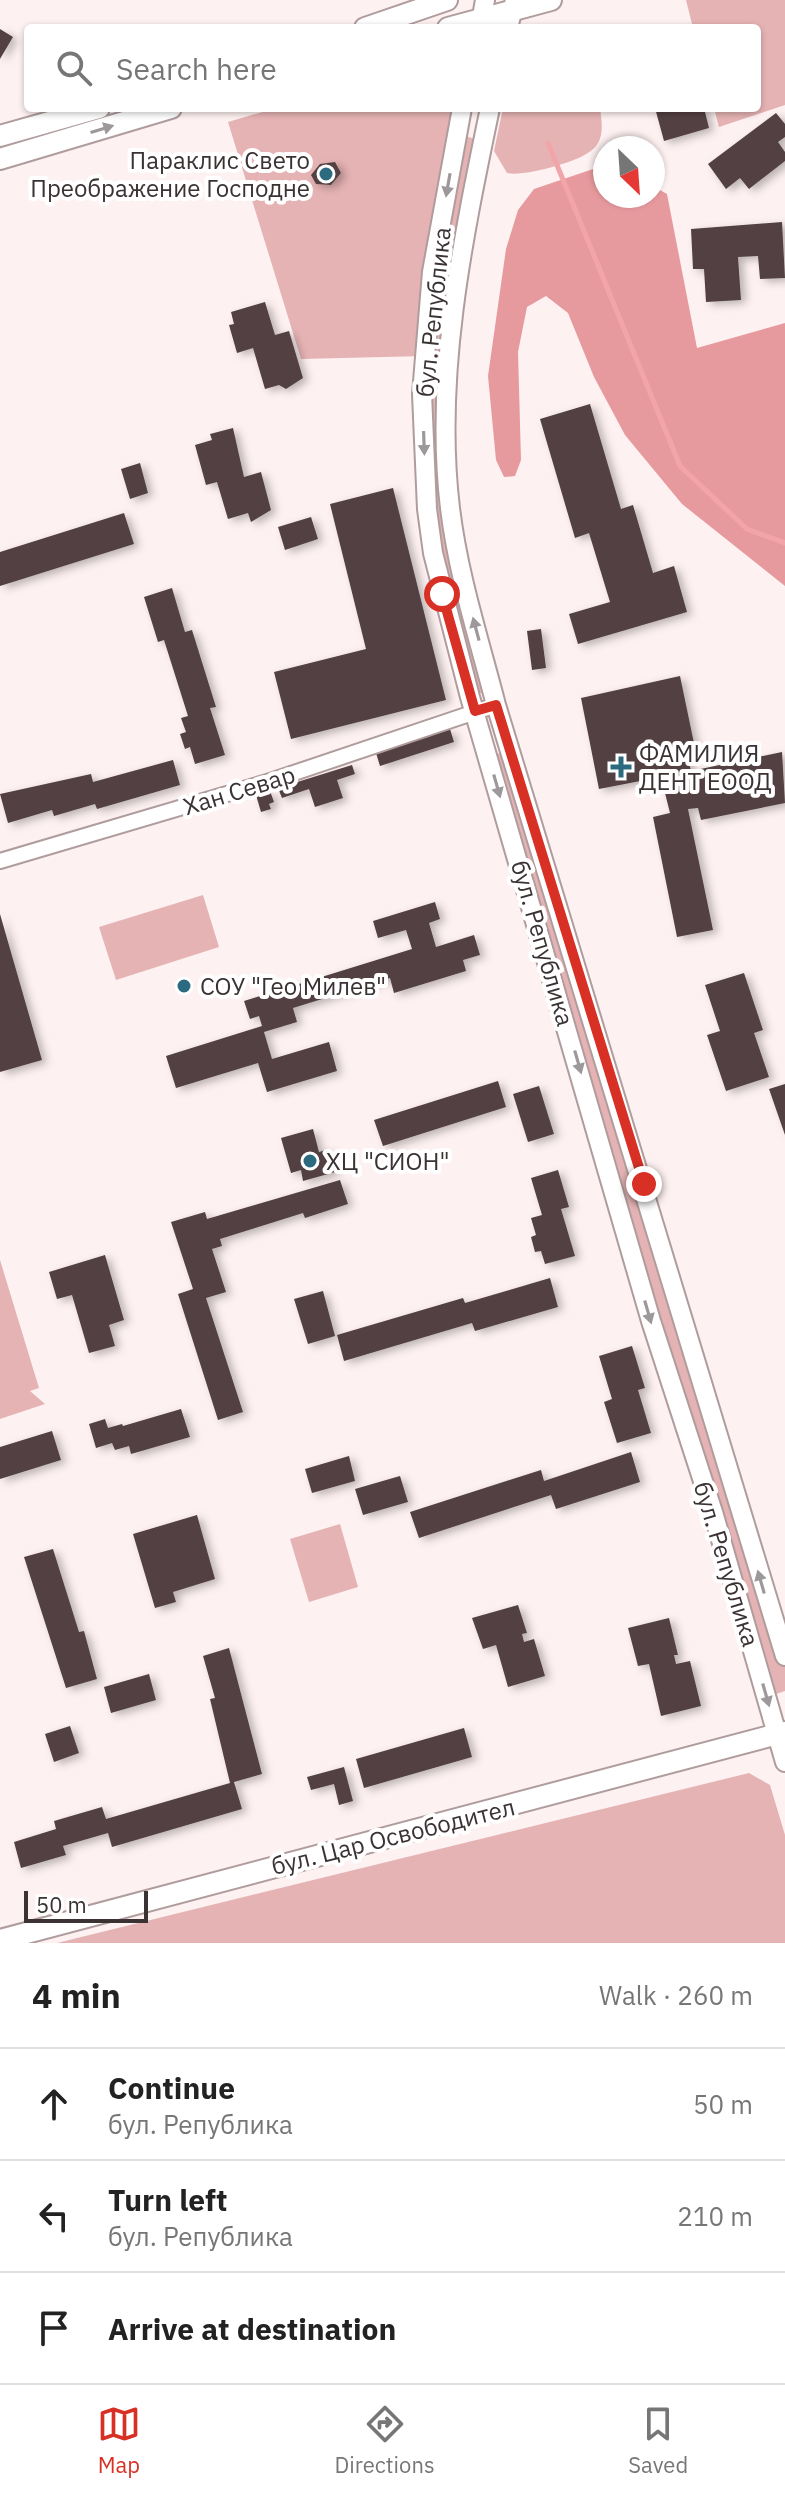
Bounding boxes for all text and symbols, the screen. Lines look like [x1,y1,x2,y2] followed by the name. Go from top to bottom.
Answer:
[24,24,761,112] search box
[52,46,96,90] icon: search
[116,49,277,88] text: Search here
[90,122,114,135] one-way arrow
[593,136,665,208] north arrow
[30,144,310,204] place label: Параклис Свето Преображение Господне
[317,165,335,183] marker: Параклис Свето Преображение Господне
[442,173,454,198] one-way arrow
[408,225,458,399] street label: бул. Република
[417,431,430,456] one-way arrow
[424,576,460,612] route start
[469,617,481,642] one-way arrow
[639,737,772,797] place label: ФАМИЛИЯ ДЕНТ ЕООД
[610,756,632,778] marker: ФАМИЛИЯ ДЕНТ ЕООД
[179,758,299,822] street label: Хан Севар
[491,774,504,798] one-way arrow
[504,857,582,1030] street label: бул. Република
[200,970,386,1002] place label: СОУ "Гео Милев"
[175,977,193,995] marker: СОУ "Гео Милев"
[572,1051,585,1075] one-way arrow
[326,1145,450,1177] place label: ХЦ "СИОН"
[301,1152,319,1170] marker: ХЦ "СИОН"
[626,1166,662,1202] route end
[643,1300,655,1325] one-way arrow
[687,1478,767,1650] street label: бул. Република
[754,1569,767,1593] one-way arrow
[760,1683,773,1707] one-way arrow
[268,1790,518,1882] street label: бул. Цар Освободител
[24,1887,148,1923] scale bar
[36,1890,87,1919] text: 50 m
[32,1973,121,2017] text: 4 min
[599,1978,753,2012] text: Walk · 260 m
[108,2068,235,2107] text: Continue
[32,2082,76,2126] icon: ahead
[693,2087,753,2121] text: 50 m
[108,2107,293,2141] text: бул. Република
[108,2180,227,2219] text: Turn left
[32,2194,76,2238] icon: left
[677,2199,753,2233] text: 210 m
[108,2219,293,2253] text: бул. Република
[32,2306,76,2350] icon: arrive
[108,2309,396,2348] text: Arrive at destination
[97,2402,141,2479] tab: Map
[335,2402,435,2479] tab: Directions
[628,2402,688,2479] tab: Saved

